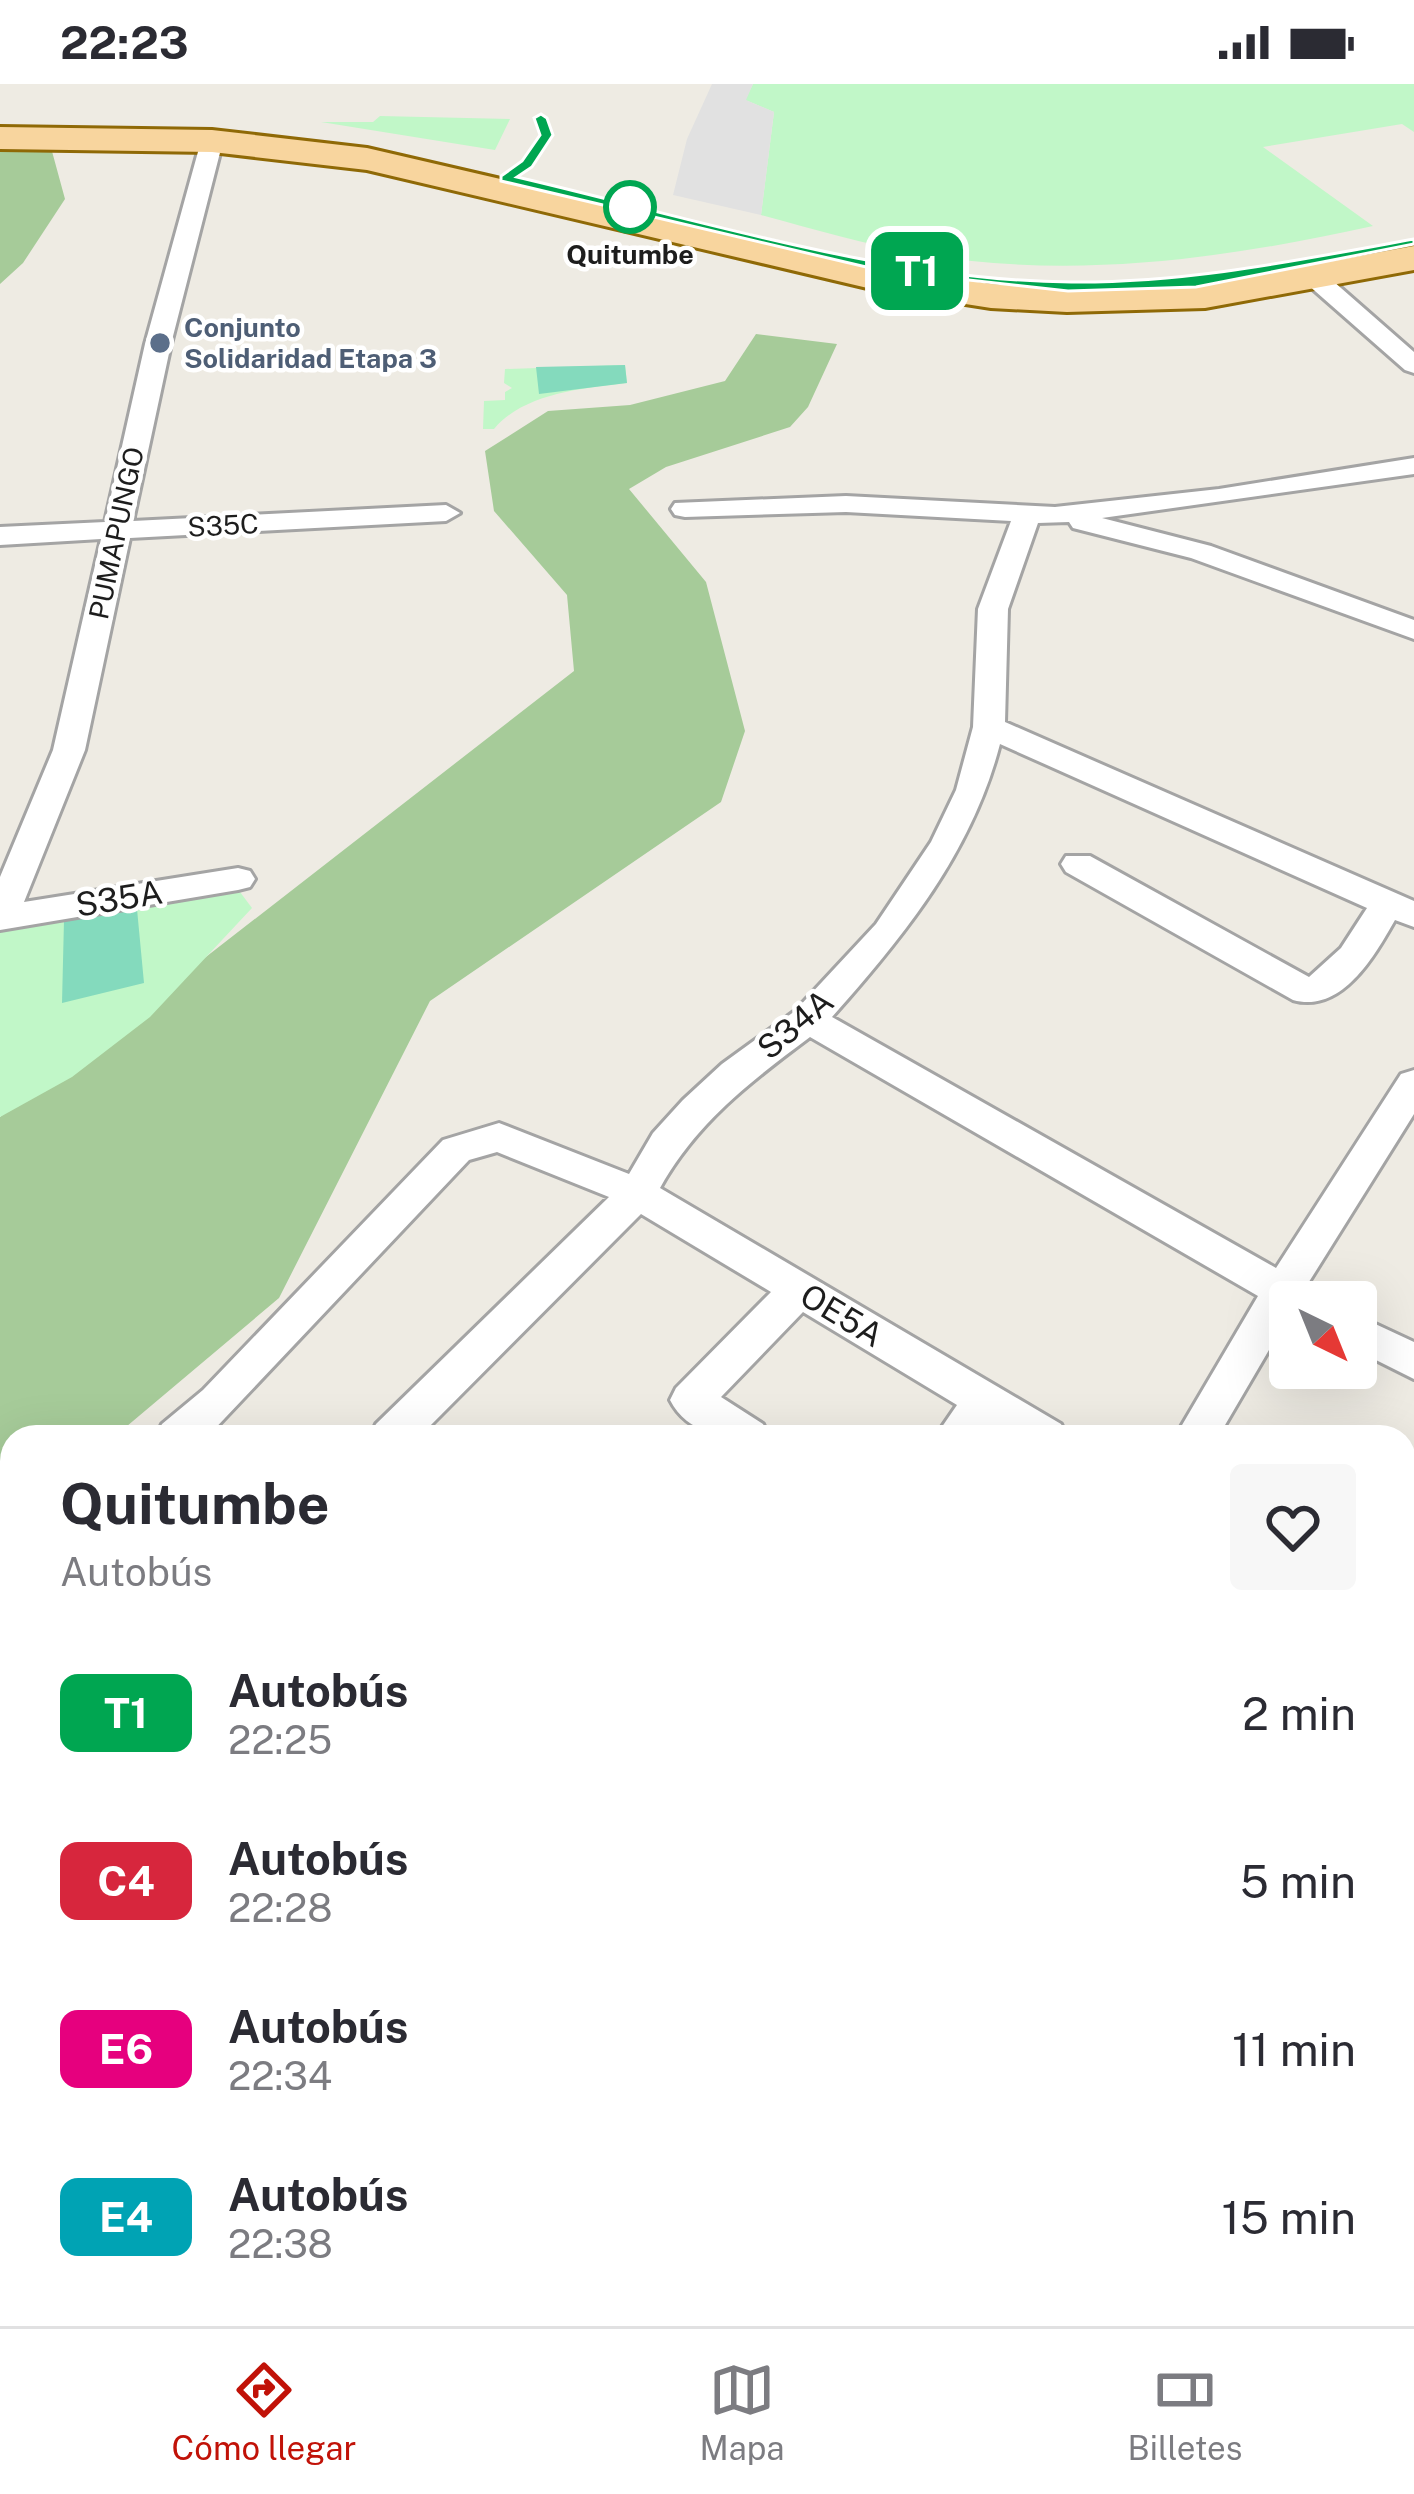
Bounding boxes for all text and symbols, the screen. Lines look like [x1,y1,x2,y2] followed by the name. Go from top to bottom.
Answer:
[60,16,189,69] text: 22:23
[605,182,655,232] marker: Quitumbe
[863,232,971,310] line badge: T1
[566,238,694,270] place label: Quitumbe
[895,246,939,295] text: T1
[184,311,437,374] place label: Conjunto Solidaridad Etapa 3
[147,330,173,356] marker: Conjunto Solidaridad Etapa 3
[82,444,150,622] street label: PUMAPUNGO
[187,507,259,543] street label: S35C
[73,872,165,924] street label: S35A
[749,981,841,1067] street label: S34A
[794,1276,890,1354] street label: OE5A
[1269,1281,1377,1389] north arrow
[1269,1281,1377,1389] map controls
[1230,1464,1356,1590] button: heart
[60,1470,330,1537] text: Quitumbe
[60,1549,212,1595] text: Autobús
[228,1664,409,1717] text: Autobús
[1242,1687,1356,1740] text: 2 min
[104,1688,148,1737] text: T1
[228,1717,332,1763] text: 22:25
[228,1832,409,1885] text: Autobús
[1240,1855,1356,1908] text: 5 min
[97,1856,155,1905] text: C4
[228,1885,333,1931] text: 22:28
[228,2000,409,2053] text: Autobús
[1232,2023,1356,2076] text: 11 min
[99,2024,153,2073] text: E6
[228,2053,332,2099] text: 22:34
[228,2168,409,2221] text: Autobús
[1222,2191,1356,2244] text: 15 min
[99,2192,153,2241] text: E4
[228,2221,333,2267] text: 22:38
[172,2357,356,2467] tab: Cómo llegar
[699,2357,785,2467] tab: Mapa
[1128,2357,1242,2467] tab: Billetes

